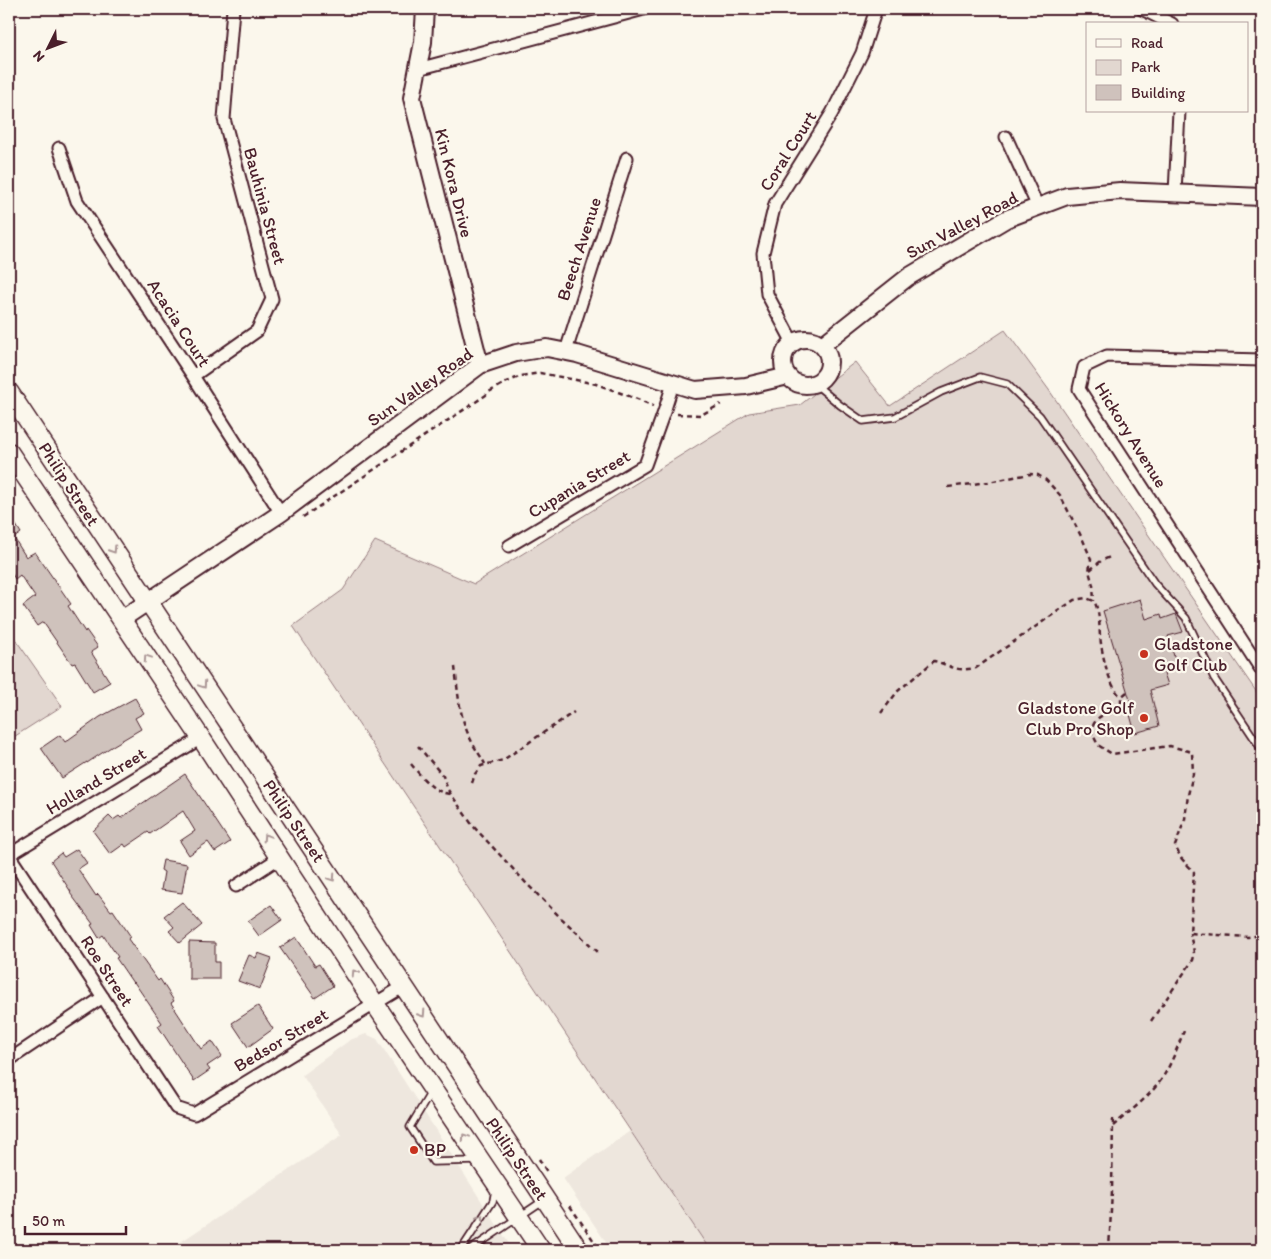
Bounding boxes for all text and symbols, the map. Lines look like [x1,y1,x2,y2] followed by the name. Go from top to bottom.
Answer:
[22,22,72,72] north arrow
[1086,22,1248,112] legend
[1131,34,1164,52] text: Road
[29,47,48,66] text: N
[1131,58,1161,76] text: Park
[1131,84,1185,102] text: Building
[755,107,821,195] street label: Coral Court
[430,126,478,240] street label: Kin Kora Drive
[239,145,291,267] street label: Bauhinia Street
[902,186,1022,264] street label: Sun Valley Road
[552,194,606,304] street label: Beech Avenue
[143,275,216,371] street label: Acacia Court
[363,342,477,431] street label: Sun Valley Road
[1090,378,1172,492] street label: Hickory Avenue
[34,438,104,530] street label: Philip Street
[524,445,634,523] street label: Cupania Street
[107,544,116,553] one-way arrow
[1154,633,1233,676] place label: Gladstone Golf Club
[1138,648,1150,660] marker: Gladstone Golf Club
[144,654,154,663] one-way arrow
[196,680,206,689] one-way arrow
[1018,697,1134,740] place label: Gladstone Golf Club Pro Shop
[1138,712,1150,724] marker: Gladstone Golf Club Pro Shop
[42,742,150,819] street label: Holland Street
[258,775,330,867] street label: Philip Street
[262,834,272,843] one-way arrow
[326,873,335,882] one-way arrow
[76,931,138,1011] street label: Roe Street
[352,969,361,979] one-way arrow
[230,1003,332,1077] street label: Bedsor Street
[416,1008,425,1017] one-way arrow
[481,1113,553,1205] street label: Philip Street
[462,1133,471,1143] one-way arrow
[424,1139,446,1161] place label: BP
[408,1144,420,1156] marker: BP
[25,1204,126,1236] scale bar
[32,1212,65,1230] text: 50 m
[475,1215,485,1224] one-way arrow

